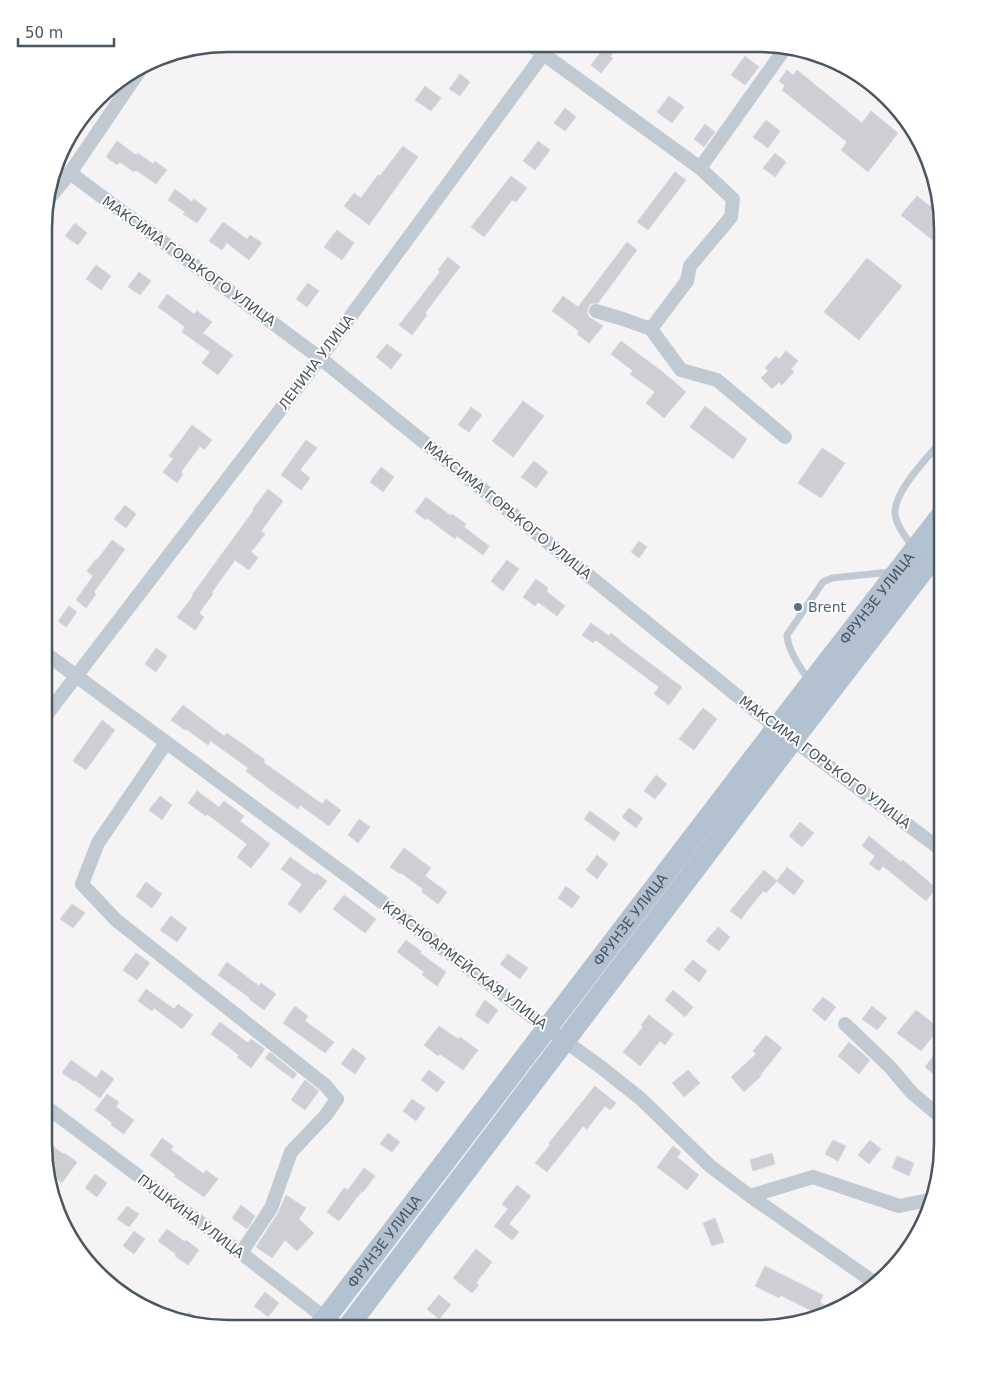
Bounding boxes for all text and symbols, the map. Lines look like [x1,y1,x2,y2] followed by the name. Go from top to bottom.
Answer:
[18,15,114,47] scale bar
[25,24,63,42] text: 50 m
[99,193,279,330] street label: МАКСИМА ГОРЬКОГО УЛИЦА
[275,311,357,413] street label: ЛЕНИНА УЛИЦА
[421,438,595,583] street label: МАКСИМА ГОРЬКОГО УЛИЦА
[836,549,918,647] street label: ФРУНЗЕ УЛИЦА
[808,599,847,615] place label: Brent
[792,601,804,613] marker: Brent
[736,692,914,832] street label: МАКСИМА ГОРЬКОГО УЛИЦА
[590,870,671,969] street label: ФРУНЗЕ УЛИЦА
[379,897,551,1032] street label: КРАСНОАРМЕЙСКАЯ УЛИЦА
[135,1171,248,1261] street label: ПУШКИНА УЛИЦА
[344,1192,425,1291] street label: ФРУНЗЕ УЛИЦА

